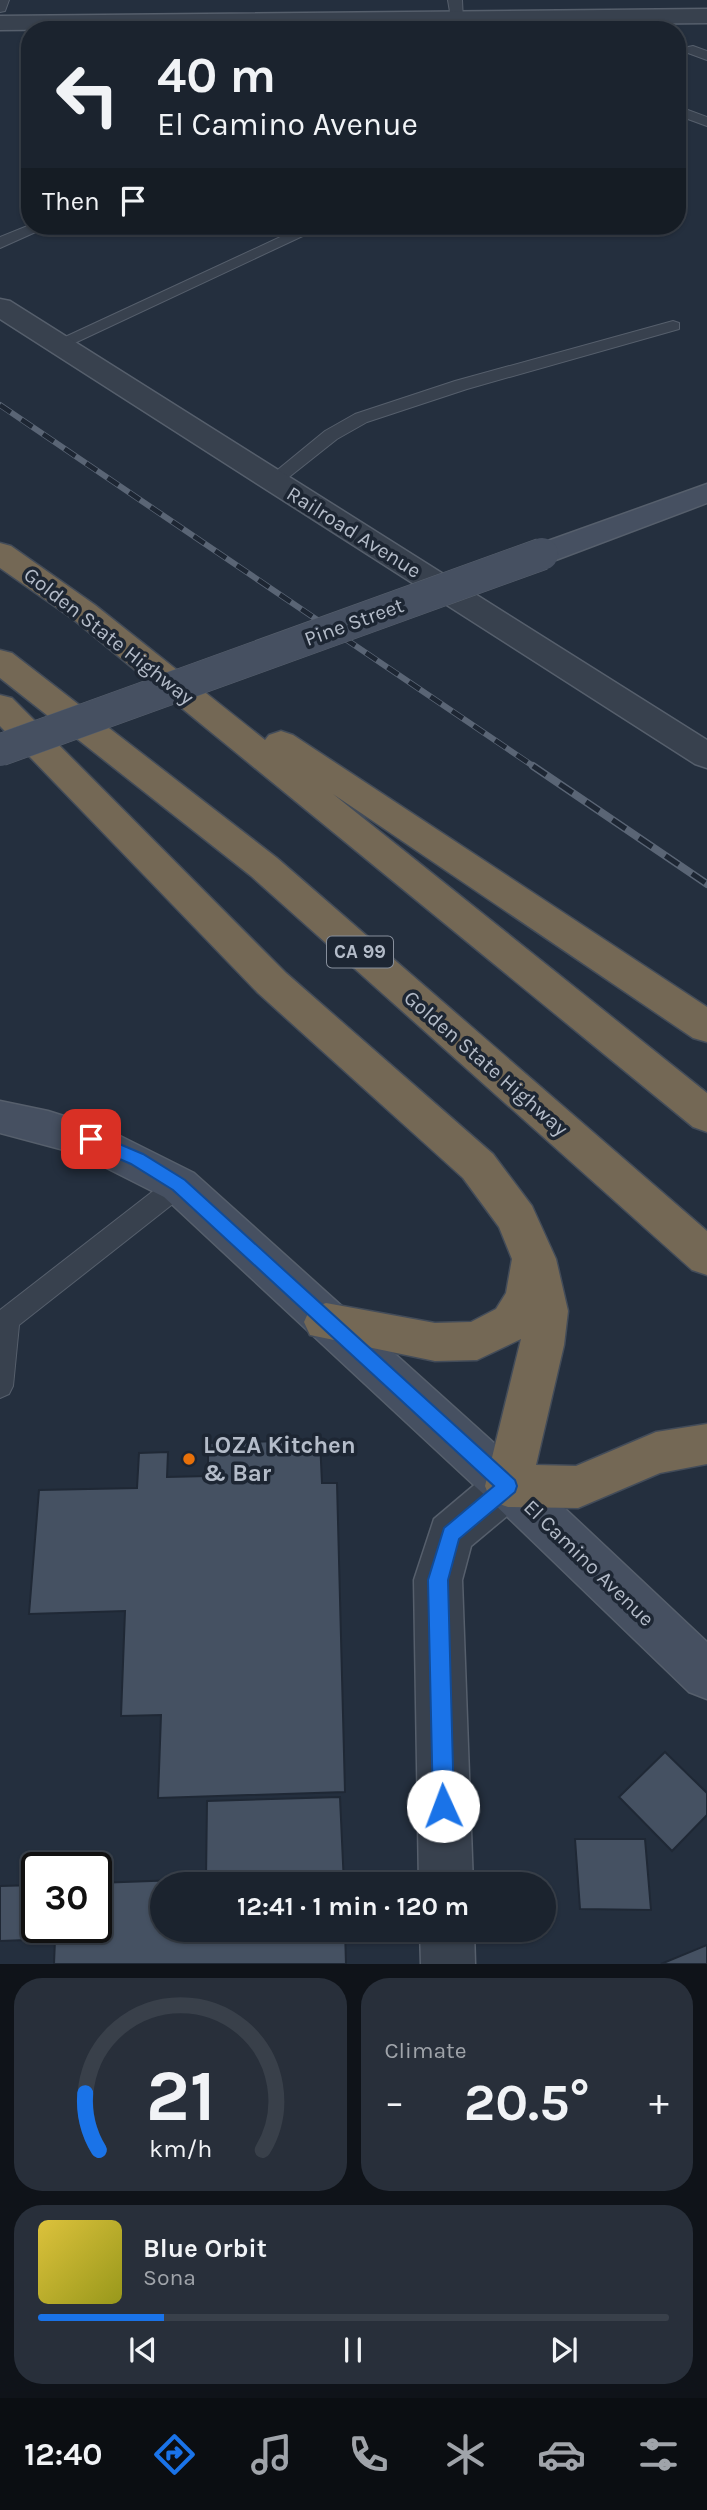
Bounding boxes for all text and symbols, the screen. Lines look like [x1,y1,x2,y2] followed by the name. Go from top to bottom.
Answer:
[157,47,276,104] text: 40 m
[42,49,133,140] icon: left
[157,106,418,143] text: El Camino Avenue
[114,182,152,220] icon: arrive
[42,186,100,217] text: Then
[282,481,426,583] street label: Railroad Avenue
[19,562,199,710] street label: Golden State Highway
[301,593,407,651] street label: Pine Street
[327,936,393,968] road number: CA 99
[399,985,573,1141] street label: Golden State Highway
[61,1109,121,1169] pin
[72,1120,110,1158] icon: arrive
[203,1431,356,1487] place label: LOZA Kitchen & Bar
[181,1451,197,1467] marker: LOZA Kitchen & Bar
[519,1495,659,1631] street label: El Camino Avenue
[406,1769,480,1843] position arrow
[21,1852,112,1943] speed limit sign: 30
[237,1891,469,1922] text: 12:41 · 1 min · 120 m
[385,2037,467,2064] text: Climate
[145,2054,215,2139] text: 21
[464,2072,590,2133] text: 20.5°
[385,2080,404,2125] text: −
[649,2080,669,2125] text: +
[149,2134,212,2163] text: km/h
[143,2233,267,2264] text: Blue Orbit
[143,2264,196,2291] text: Sona
[124,2331,162,2369] icon: previous
[334,2331,372,2369] icon: pause
[545,2331,583,2369] icon: next
[150,2430,199,2479] icon: directions
[247,2430,296,2479] icon: music
[344,2430,393,2479] icon: phone
[441,2430,490,2479] icon: climate
[537,2430,586,2479] icon: car
[634,2430,683,2479] icon: filters
[24,2436,103,2473] text: 12:40

